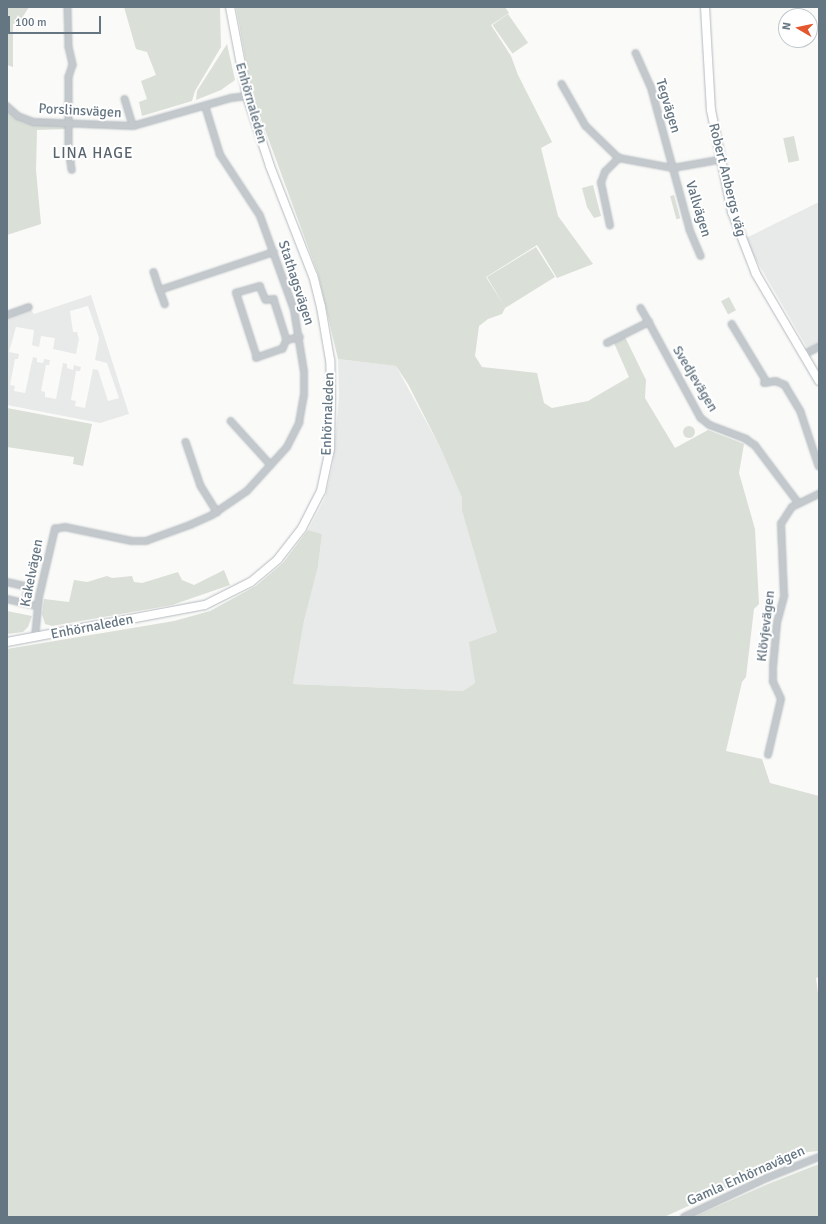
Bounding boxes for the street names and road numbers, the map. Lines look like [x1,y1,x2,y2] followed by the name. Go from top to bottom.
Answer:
[231,61,271,145] street label: Enhörnaleden
[652,77,684,135] street label: Tegvägen
[38,100,122,122] street label: Porslinsvägen
[705,122,749,238] street label: Robert Anbergs väg
[681,179,715,239] street label: Vallvägen
[274,238,318,328] street label: Stathagsvägen
[669,343,721,415] street label: Svedjevägen
[318,372,338,456] street label: Enhörnaleden
[17,538,47,608] street label: Kakelvägen
[753,589,779,663] street label: Klövjevägen
[49,611,135,643] street label: Enhörnaleden
[685,1142,807,1210] street label: Gamla Enhörnavägen

